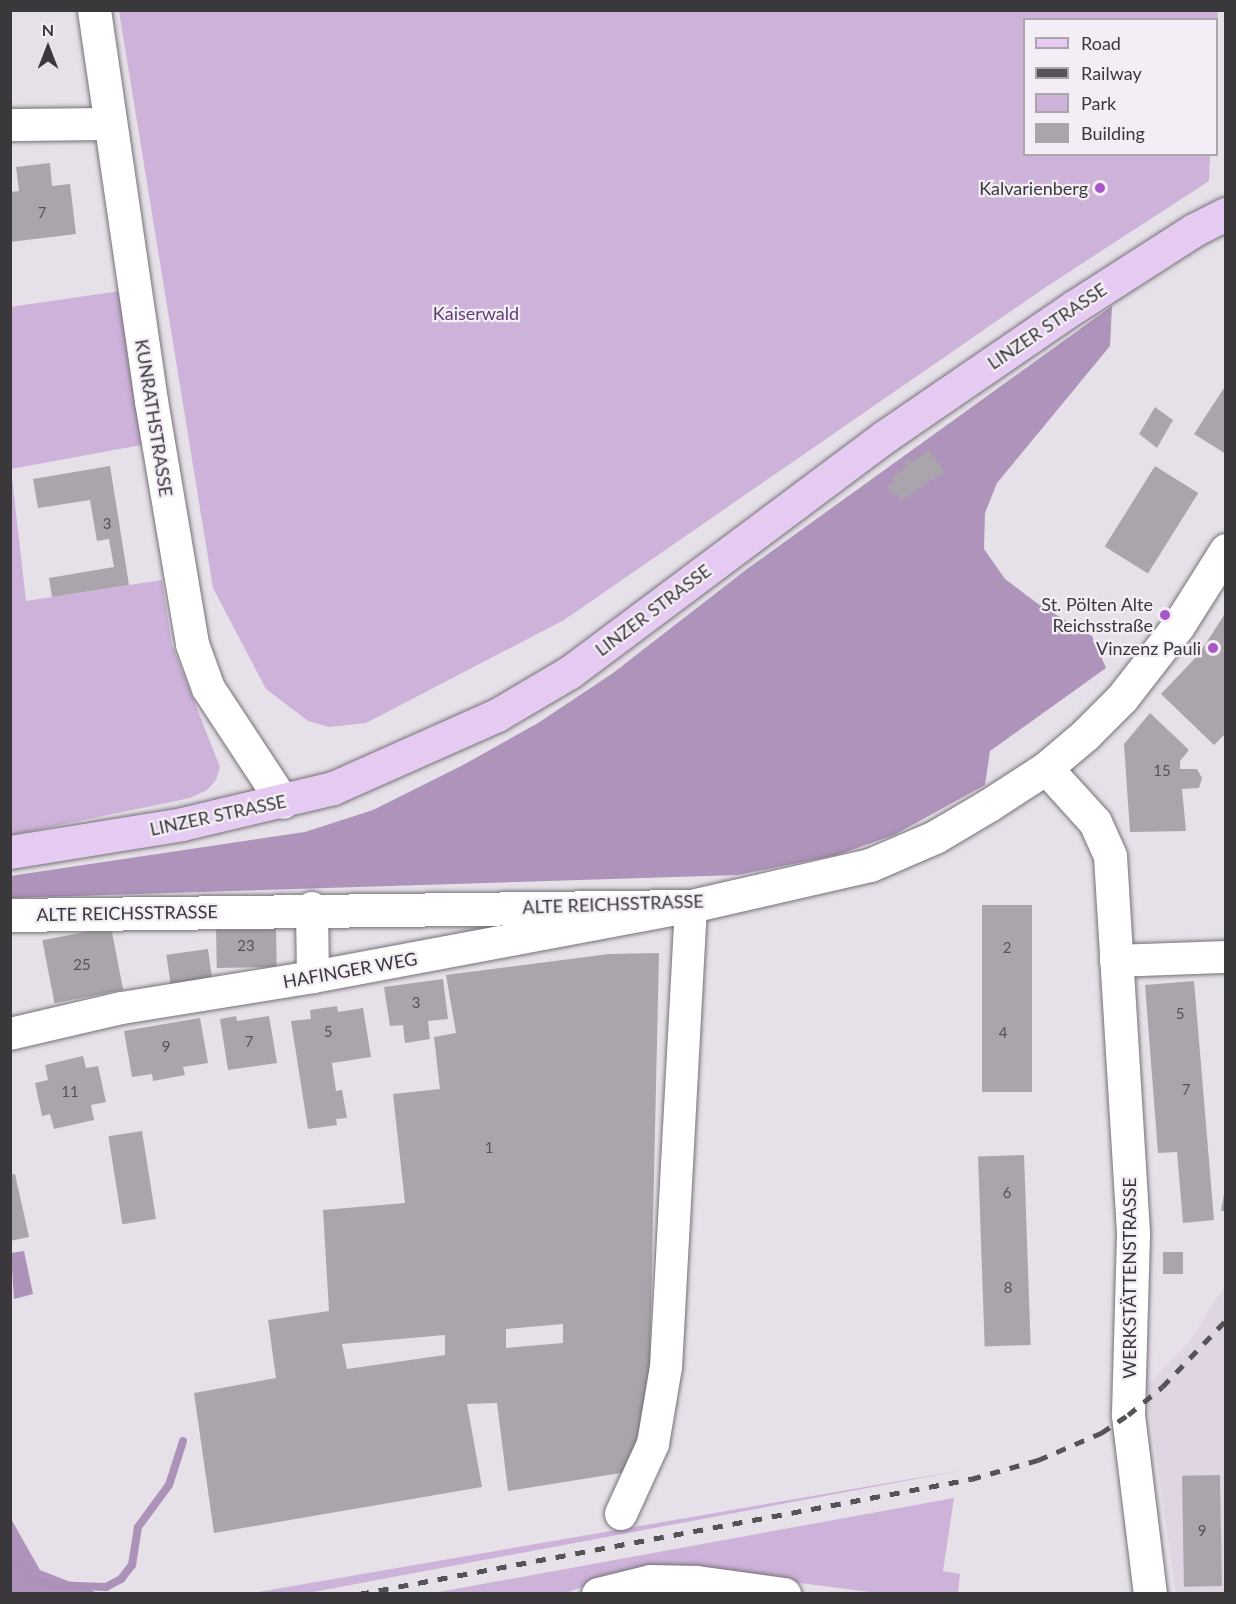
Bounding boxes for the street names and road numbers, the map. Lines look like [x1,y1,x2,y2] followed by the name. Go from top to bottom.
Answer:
[983,278,1111,374] street label: LINZER STRASSE
[131,338,177,498] street label: KUNRATHSTRASSE
[591,560,715,660] street label: LINZER STRASSE
[148,790,288,840] street label: LINZER STRASSE
[522,890,704,918] street label: ALTE REICHSSTRASSE
[36,901,218,925] street label: ALTE REICHSSTRASSE
[281,948,419,992] street label: HAFINGER WEG
[1118,1177,1140,1379] street label: WERKSTÄTTENSTRASSE

